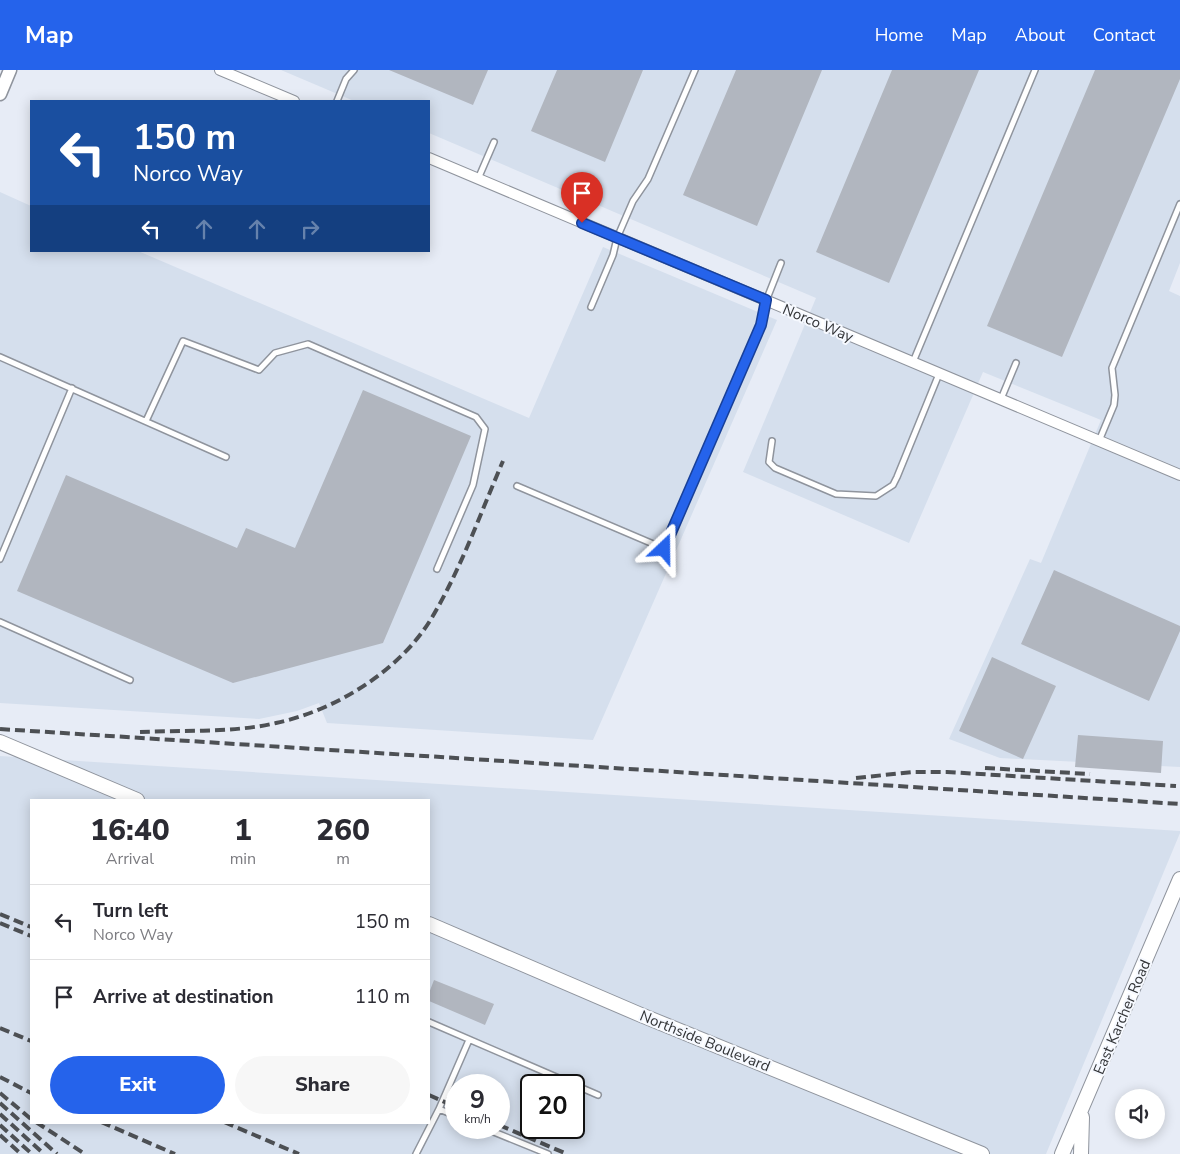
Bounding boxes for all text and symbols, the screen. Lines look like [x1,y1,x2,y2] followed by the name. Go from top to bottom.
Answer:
[25,19,73,51] text: Map
[875,23,923,47] text: Home
[951,23,987,47] text: Map
[1015,23,1065,47] text: About
[1093,23,1155,47] text: Contact
[133,114,236,161] text: 150 m
[50,120,115,185] icon: left
[133,159,243,189] text: Norco Way
[561,172,603,223] pin
[568,179,596,207] icon: arrive
[137,215,165,243] icon: left
[190,215,218,243] icon: ahead
[243,215,271,243] icon: ahead
[296,215,324,243] icon: right
[780,299,857,347] street label: Norco Way
[637,522,689,574] position arrow
[90,810,170,851] text: 16:40
[234,810,252,851] text: 1
[316,810,370,851] text: 260
[106,848,154,870] text: Arrival
[230,848,256,870] text: min
[336,848,350,870] text: m
[93,898,168,924] text: Turn left
[50,908,78,936] icon: left
[355,909,410,935] text: 150 m
[93,924,173,946] text: Norco Way
[1089,956,1155,1078] street label: East Karcher Road
[50,983,78,1011] icon: arrive
[93,984,274,1010] text: Arrive at destination
[355,984,410,1010] text: 110 m
[637,1006,773,1076] street label: Northside Boulevard
[50,1056,225,1114] button: Exit
[235,1056,410,1114] button: Share
[520,1074,585,1139] speed limit sign: 20
[470,1083,485,1117] text: 9
[1115,1089,1165,1139] map controls
[1115,1089,1165,1139] button: sound
[464,1111,491,1127] text: km/h

